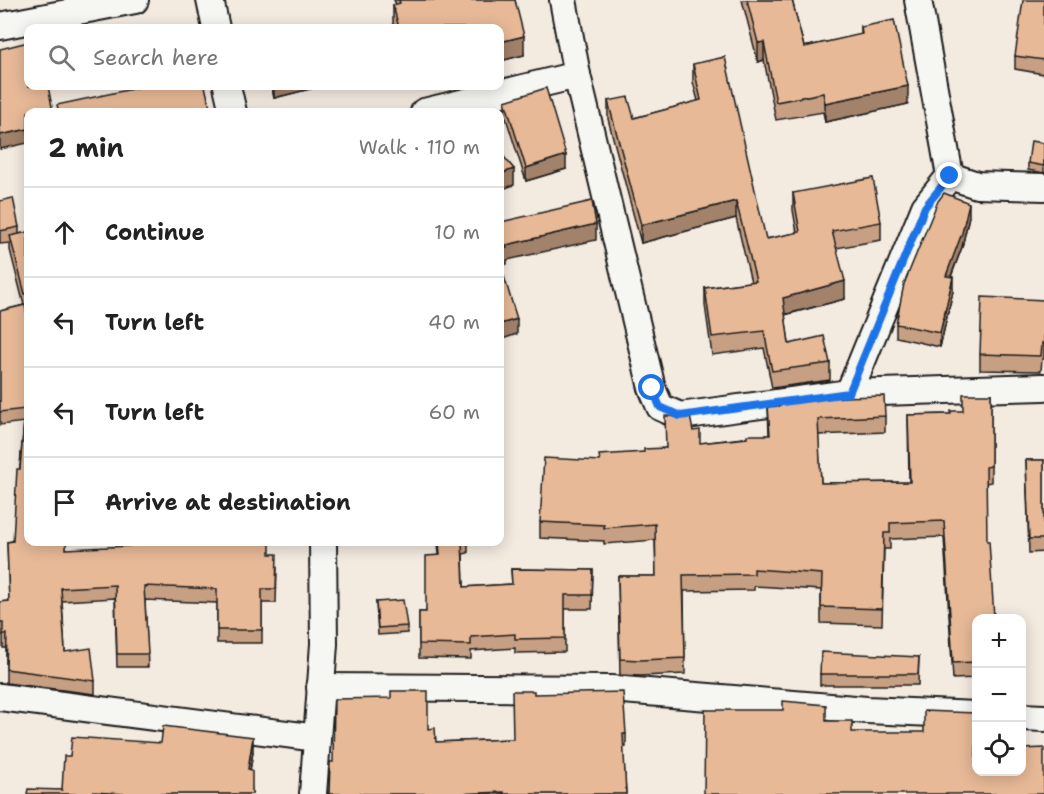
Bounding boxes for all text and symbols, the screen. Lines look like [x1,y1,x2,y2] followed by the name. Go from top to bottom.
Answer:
[24,24,504,90] search box
[45,41,78,74] icon: search
[93,43,219,72] text: Search here
[48,130,124,165] text: 2 min
[359,134,480,160] text: Walk · 110 m
[936,162,962,188] route end
[48,216,81,249] icon: ahead
[105,218,205,247] text: Continue
[434,219,480,245] text: 10 m
[48,306,81,339] icon: left
[105,308,204,337] text: Turn left
[428,309,480,335] text: 40 m
[638,374,664,400] route start
[48,396,81,429] icon: left
[105,398,204,427] text: Turn left
[428,399,480,425] text: 60 m
[48,486,81,519] icon: arrive
[105,488,351,517] text: Arrive at destination
[972,614,1026,776] map controls
[972,614,1026,668] button: +
[972,668,1026,722] button: −
[972,722,1026,776] button: locate

